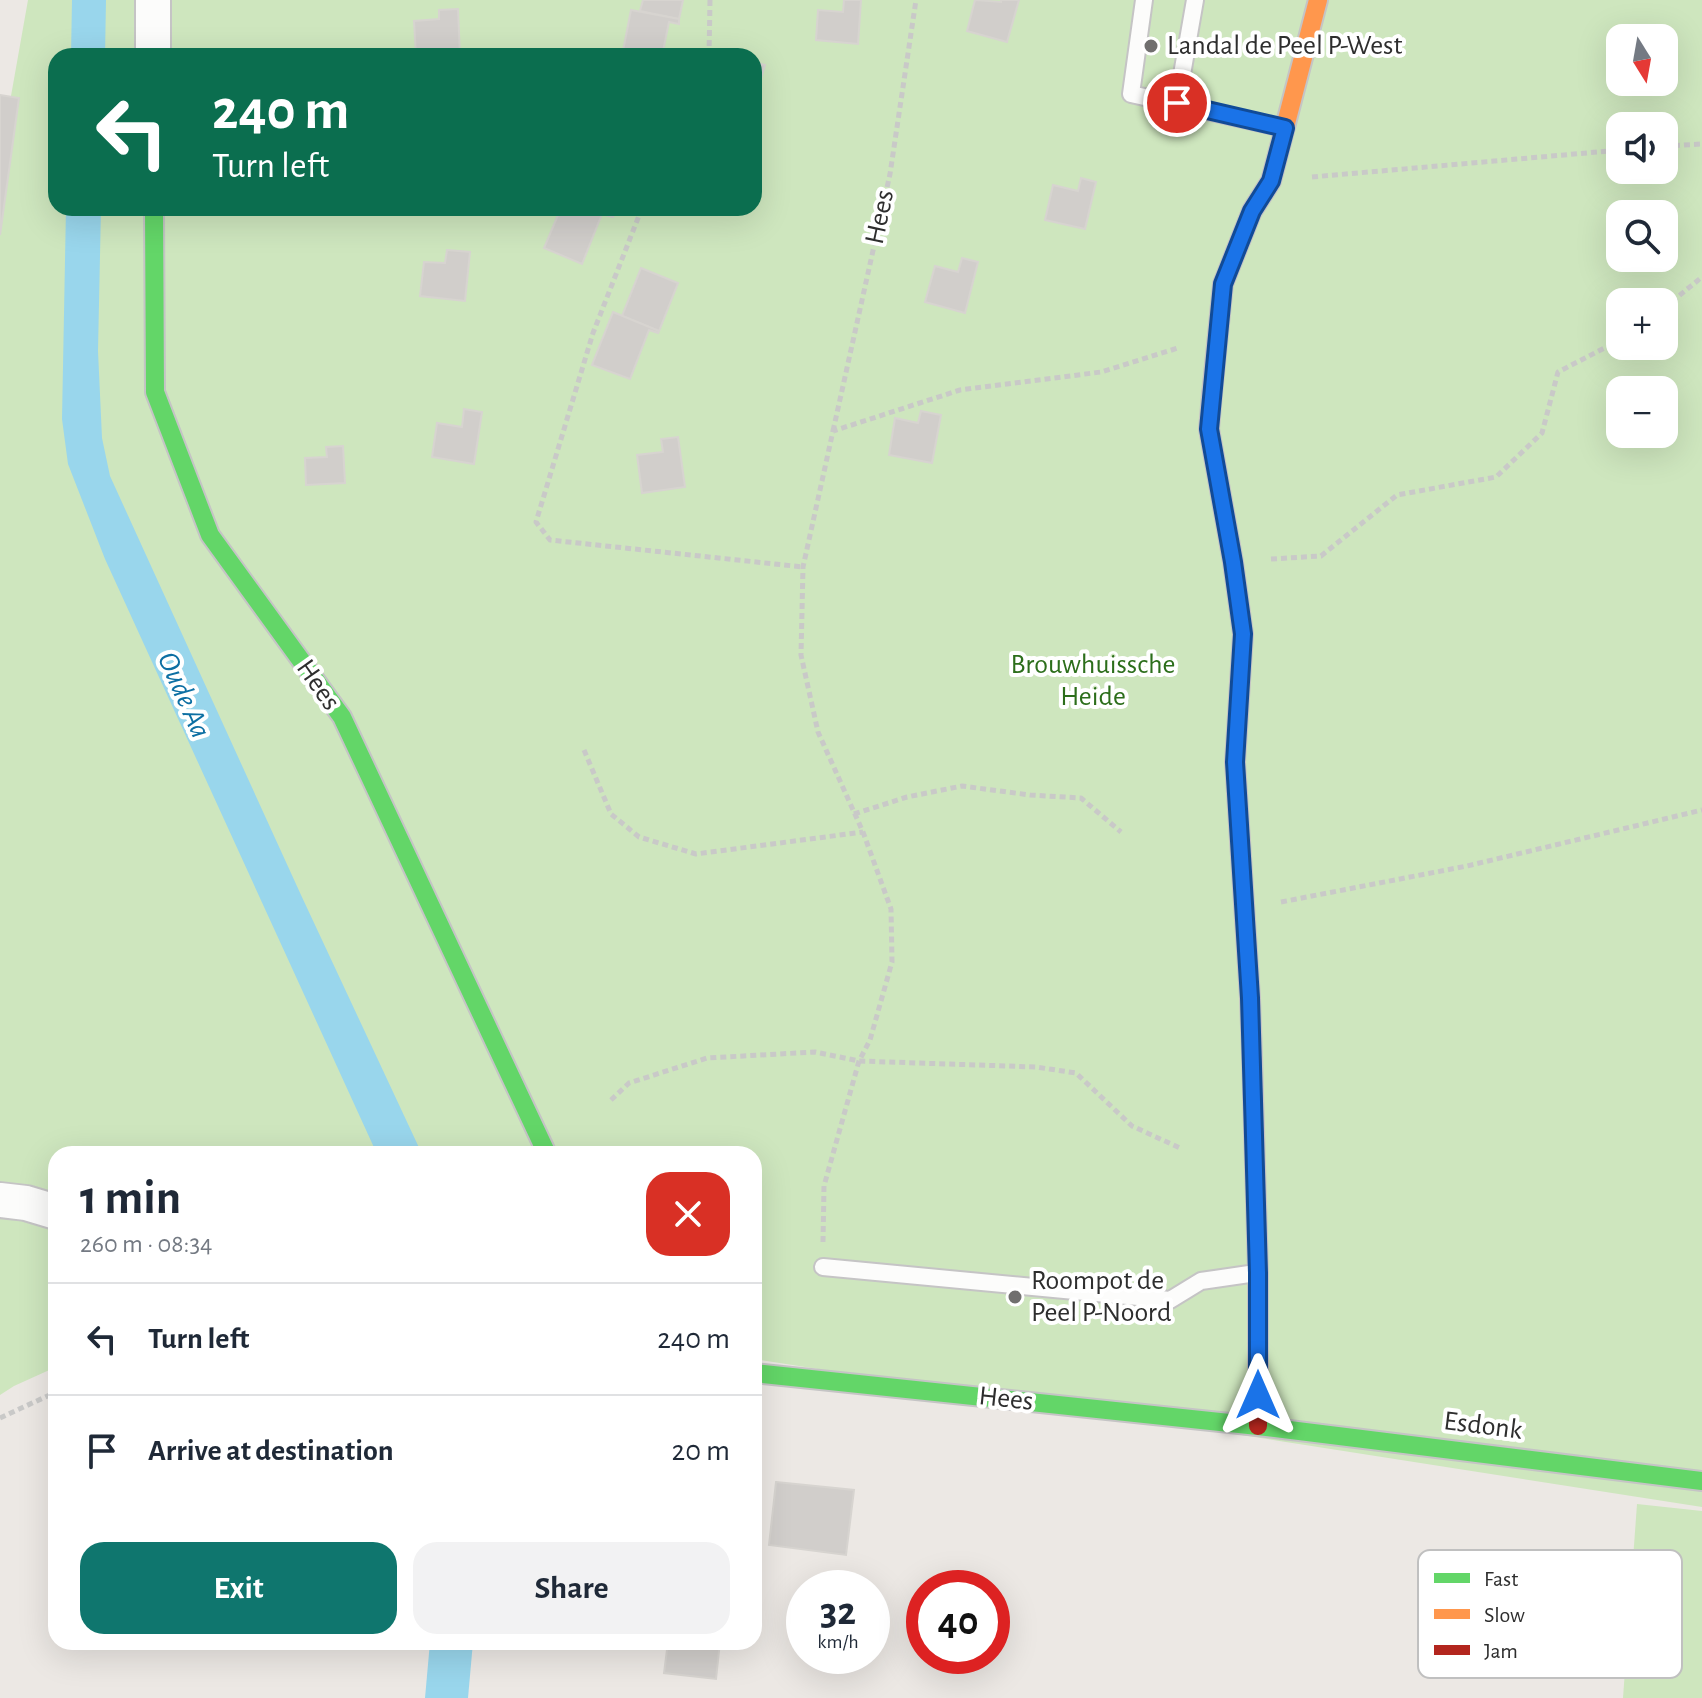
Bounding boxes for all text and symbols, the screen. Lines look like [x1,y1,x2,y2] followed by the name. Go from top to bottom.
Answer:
[1606,24,1678,96] north arrow
[1606,24,1678,448] map controls
[1167,32,1402,60] place label: Landal de Peel P-West
[1142,37,1160,55] marker: Landal de Peel P-West
[1143,69,1211,137] pin
[80,80,184,184] icon: left
[1155,81,1199,125] icon: arrive
[212,83,349,139] text: 240 m
[1606,112,1678,184] button: sound
[212,148,329,184] text: Turn left
[861,187,899,247] street label: Hees
[1606,200,1678,272] button: search
[1606,288,1678,360] button: +
[1606,376,1678,448] button: −
[152,648,216,742] water label: Oude Aa
[1011,651,1175,711] park label: Brouwhuissche Heide
[291,655,345,715] street label: Hees
[646,1172,730,1256] button: close
[80,1175,181,1223] text: 1 min
[80,1231,213,1257] text: 260 m · 08:34
[1031,1267,1171,1327] place label: Roompot de Peel P-Noord
[1006,1288,1024,1306] marker: Roompot de Peel P-Noord
[80,1317,124,1361] icon: left
[148,1324,249,1354] text: Turn left
[657,1324,730,1354] text: 240 m
[1216,1353,1300,1437] position arrow
[977,1382,1035,1416] street label: Hees
[1442,1407,1524,1445] street label: Esdonk
[80,1429,124,1473] icon: arrive
[148,1436,394,1466] text: Arrive at destination
[672,1436,730,1466] text: 20 m
[80,1542,397,1634] button: Exit
[413,1542,730,1634] button: Share
[1418,1550,1682,1678] legend
[1484,1568,1518,1590] text: Fast
[906,1570,1010,1674] speed limit sign: 40
[820,1592,856,1632] text: 32
[1484,1604,1525,1626] text: Slow
[817,1632,859,1652] text: km/h
[1484,1640,1518,1662] text: Jam

